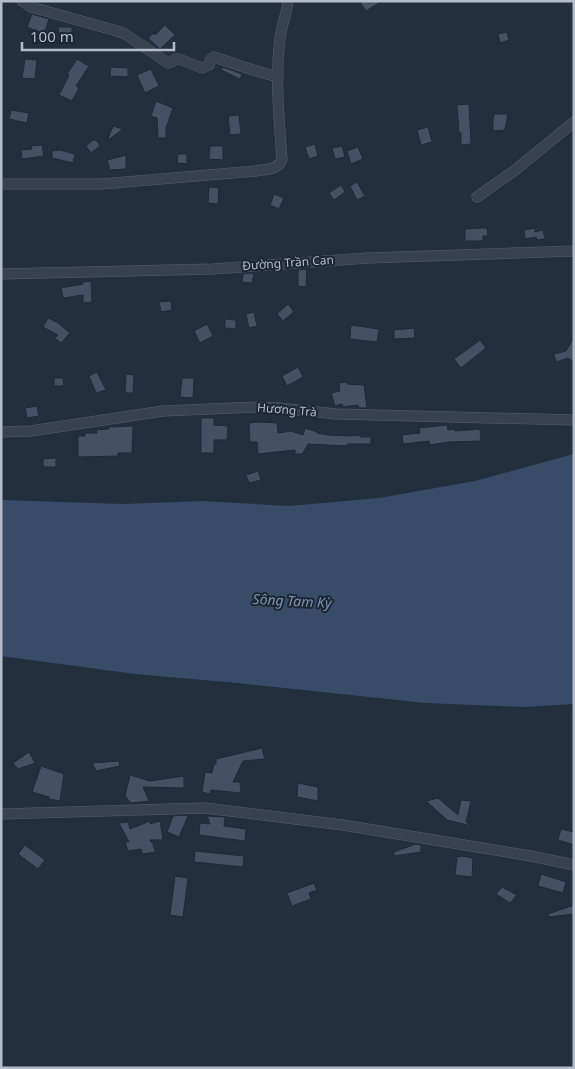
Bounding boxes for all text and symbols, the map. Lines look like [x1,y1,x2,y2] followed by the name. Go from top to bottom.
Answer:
[22,20,175,52] scale bar
[30,26,74,46] text: 100 m
[242,251,334,274] street label: Đường Trần Can
[257,398,318,421] street label: Hương Trà
[252,589,333,612] water label: Sông Tam Kỳ

